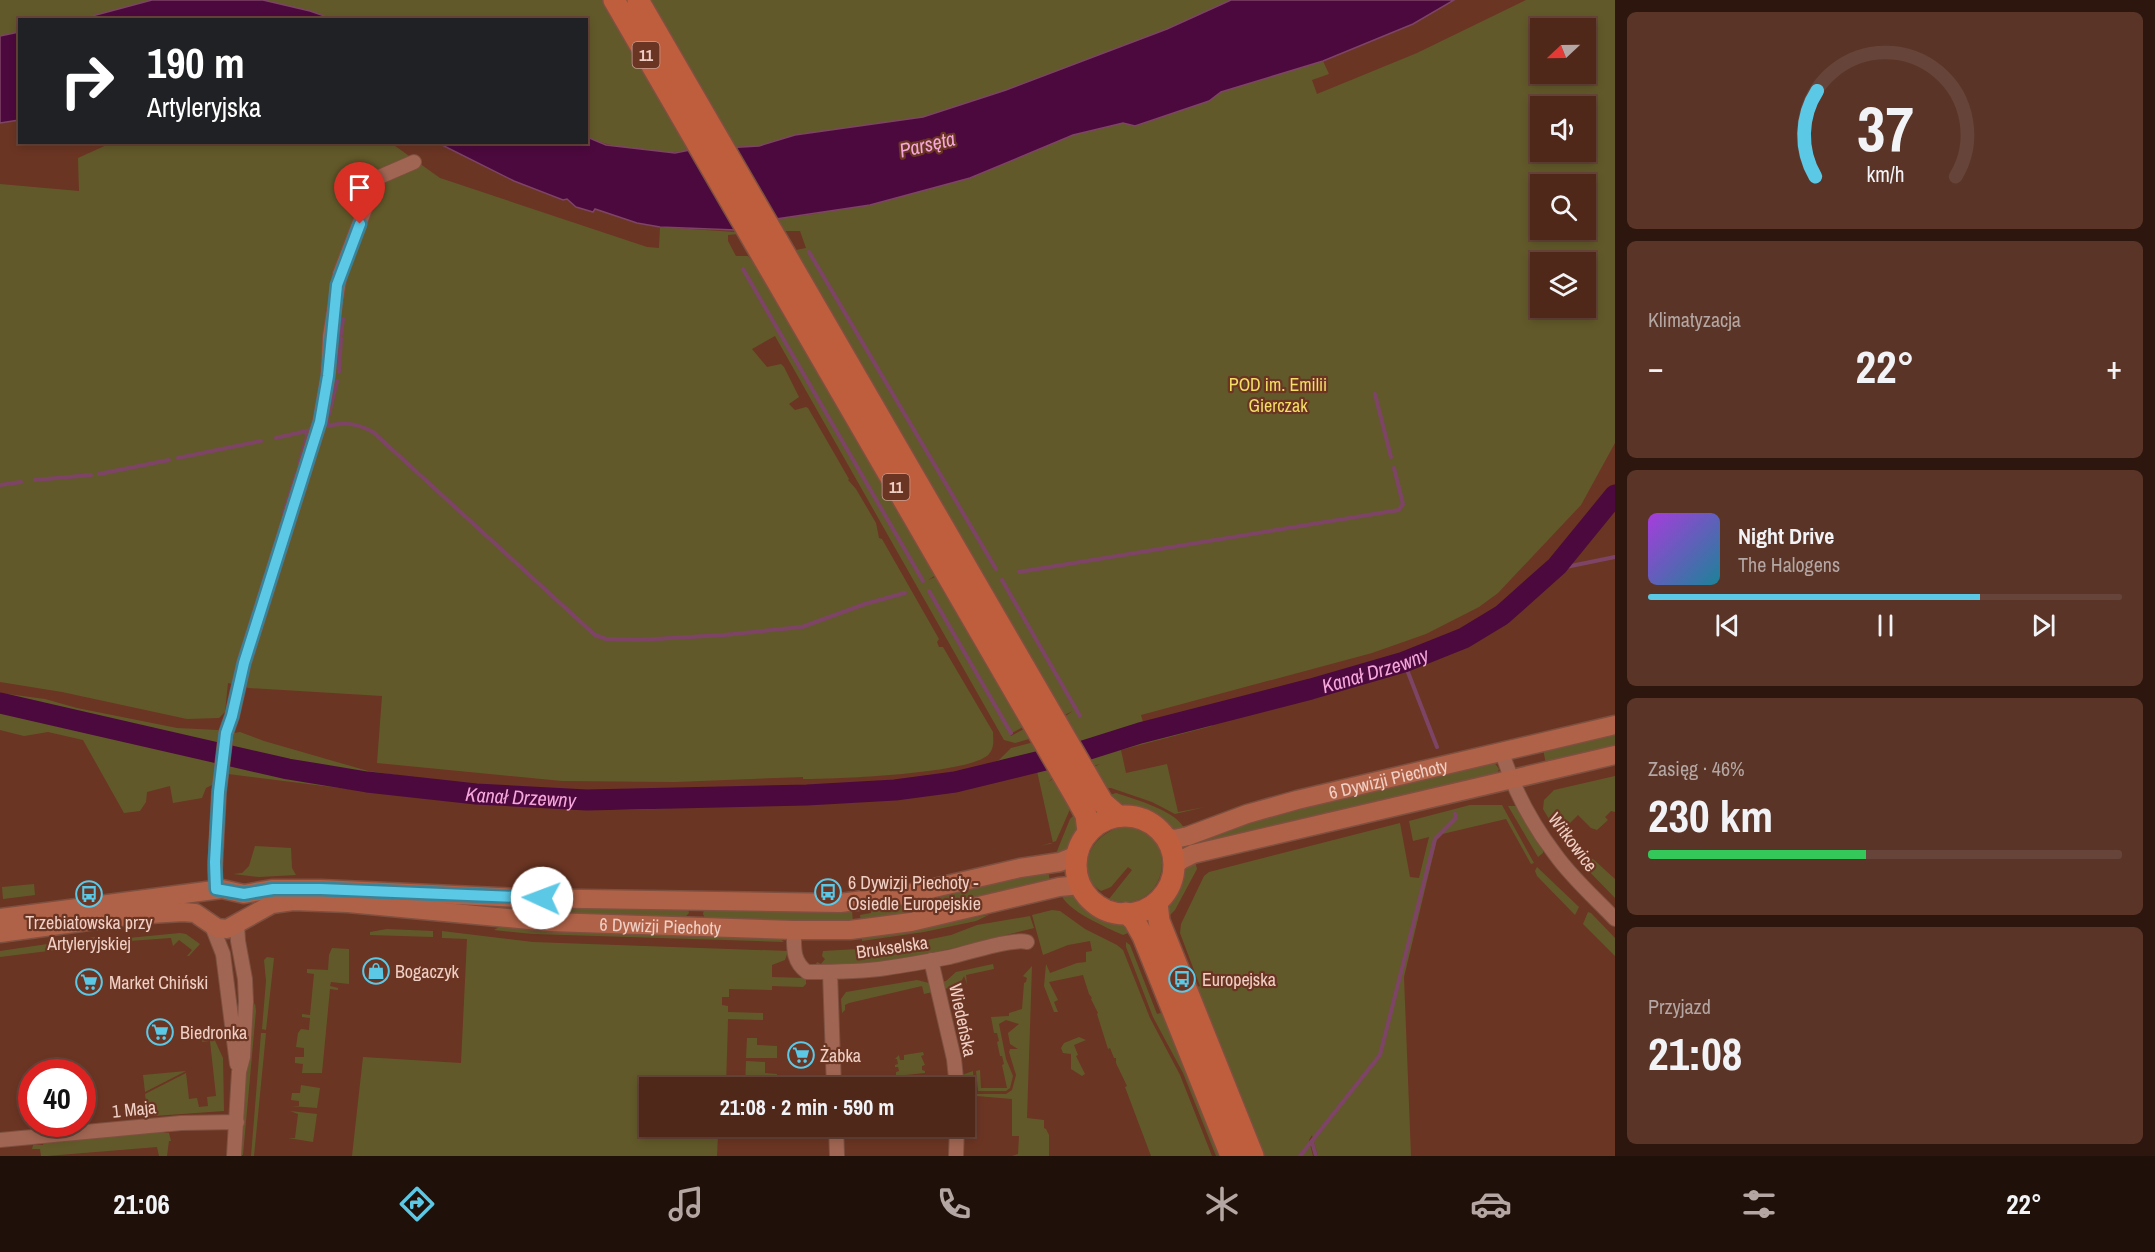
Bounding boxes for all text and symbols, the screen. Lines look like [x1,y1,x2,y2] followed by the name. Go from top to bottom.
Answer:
[1530,18,1596,84] north arrow
[1530,18,1596,318] map controls
[147,35,245,91] text: 190 m
[48,42,126,120] icon: right
[632,42,660,68] road number: 11
[1857,87,1913,171] text: 37
[147,89,261,125] text: Artyleryjska
[1530,96,1596,162] button: sound
[896,124,958,164] water label: Parsęta
[1866,161,1904,190] text: km/h
[334,162,385,224] pin
[343,171,376,204] icon: arrive
[1530,174,1596,240] button: search
[1530,252,1596,318] button: layers
[1648,306,1741,333] text: Klimatyzacja
[1855,336,1915,397] text: 22°
[1648,345,1664,389] text: −
[2106,345,2122,389] text: +
[1229,372,1327,418] park label: POD im. Emilii Gierczak
[882,474,910,500] road number: 11
[1738,521,1834,551] text: Night Drive
[1738,551,1840,578] text: The Halogens
[1711,609,1744,642] icon: previous
[1869,609,1902,642] icon: pause
[2027,609,2060,642] icon: next
[1318,640,1433,699] water label: Kanał Drzewny
[1326,752,1451,805] street label: 6 Dywizji Piechoty
[1648,755,1745,782] text: Zasięg · 46%
[464,779,577,813] water label: Kanał Drzewny
[1648,785,1773,846] text: 230 km
[1543,807,1603,877] street label: Witkowice
[510,866,574,930] position arrow
[848,870,981,916] place label: 6 Dywizji Piechoty - Osiedle Europejskie
[813,877,843,907] bus stop icon: 6 Dywizji Piechoty - Osiedle Europejskie
[74,879,104,909] bus stop icon: Trzebiatowska przy Artyleryjskiej
[25,910,153,956] place label: Trzebiatowska przy Artyleryjskiej
[599,911,722,940] street label: 6 Dywizji Piechoty
[855,930,929,964] street label: Brukselska
[361,956,391,986] shop icon: Bogaczyk
[395,959,460,984] place label: Bogaczyk
[1167,964,1197,994] bus stop icon: Europejska
[74,967,104,997] supermarket icon: Market Chiński
[1202,967,1276,992] place label: Europejska
[109,970,208,995] place label: Market Chiński
[943,981,983,1059] street label: Wiedeńska
[1648,993,1711,1020] text: Przyjazd
[145,1017,175,1047] supermarket icon: Biedronka
[180,1020,247,1045] place label: Biedronka
[1648,1023,1742,1084] text: 21:08
[786,1040,816,1070] supermarket icon: Żabka
[820,1043,861,1068] place label: Żabka
[18,1059,96,1137] speed limit sign: 40
[720,1092,894,1122] text: 21:08 · 2 min · 590 m
[111,1094,157,1124] street label: 1 Maja
[396,1183,438,1225] icon: directions
[665,1183,707,1225] icon: music
[933,1183,975,1225] icon: phone
[1201,1183,1243,1225] icon: climate
[1470,1183,1512,1225] icon: car
[1738,1183,1780,1225] icon: filters
[113,1186,170,1222] text: 21:06
[2006,1186,2042,1222] text: 22°

